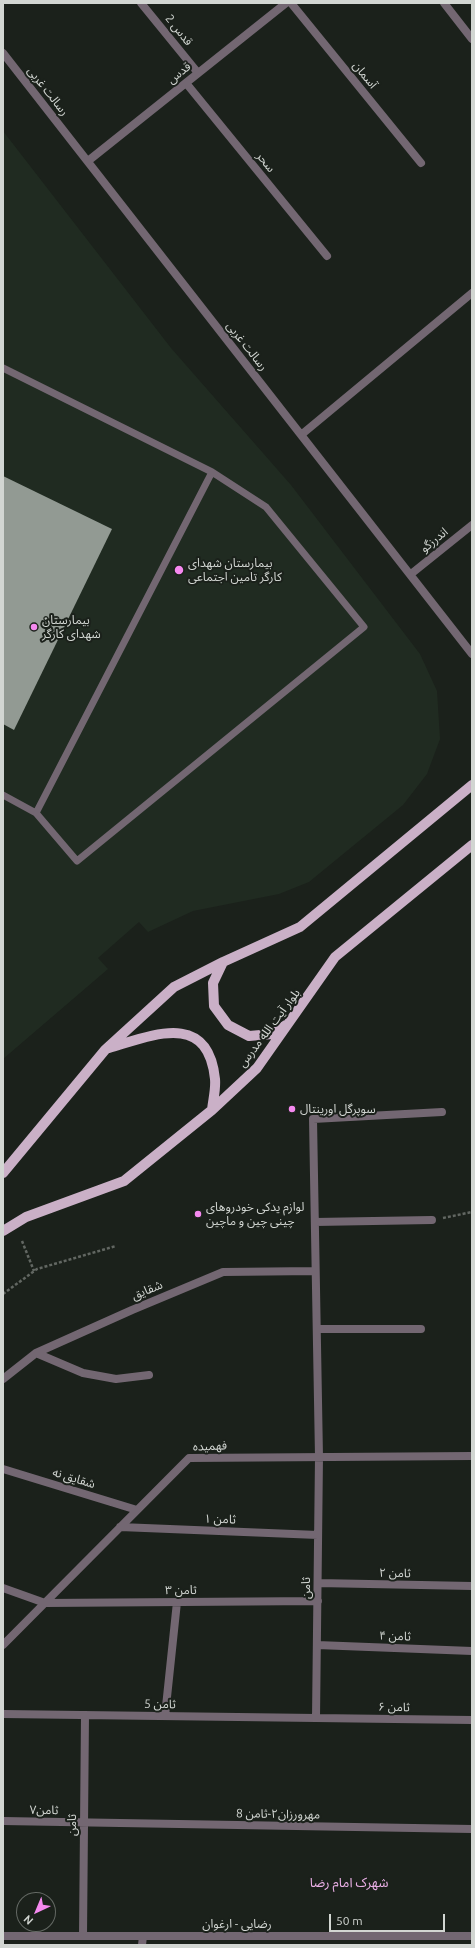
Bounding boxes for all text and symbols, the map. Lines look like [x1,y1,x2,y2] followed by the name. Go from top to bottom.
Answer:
[162,12,196,48] street label: قدس 2
[350,58,380,92] street label: آسمان
[164,59,194,87] street label: قدس
[24,64,72,118] street label: رسالت غربی
[254,149,278,175] street label: سحر
[223,319,271,373] street label: رسالت غربی
[417,525,451,555] street label: اندرزگو
[188,556,282,584] place label: بیمارستان شهدای کارگر تامین اجتماعی
[173,564,185,576] marker: بیمارستان شهدای کارگر تامین اجتماعی
[42,613,101,641] place label: بیمارستان شهدای کارگر
[29,622,39,632] marker: بیمارستان شهدای کارگر
[235,986,303,1070] street label: بلوار آیت الله مدرس
[300,1102,376,1116] place label: سوپرگل اورینتال
[287,1104,297,1114] marker: سوپرگل اورینتال
[206,1200,304,1228] place label: لوازم یدکی خودروهای چینی چین و ماچین
[193,1209,203,1219] marker: لوازم یدکی خودروهای چینی چین و ماچین
[129,1277,165,1303] street label: شقایق
[193,1438,227,1454] street label: فهمیده
[51,1465,97,1491] street label: شقایق نه
[204,1511,236,1527] street label: ثامن ۱
[379,1566,411,1580] street label: ثامن ۲
[299,1577,313,1599] street label: ثامن
[165,1583,197,1597] street label: ثامن ۳
[379,1628,411,1644] street label: ثامن ۴
[144,1697,176,1711] street label: ثامن 5
[378,1700,410,1714] street label: ثامن ۶
[29,1803,59,1817] street label: ثامن۷
[236,1806,320,1822] street label: مهرورزان۲-ثامن 8
[65,1814,79,1836] street label: ثامن
[310,1875,388,1891] district label: شهرک امام رضا
[16,1892,56,1932] north arrow
[331,1906,447,1932] scale bar
[21,1913,35,1927] text: N
[336,1914,363,1927] text: 50 m
[202,1917,272,1931] street label: رضایی - ارغوان

